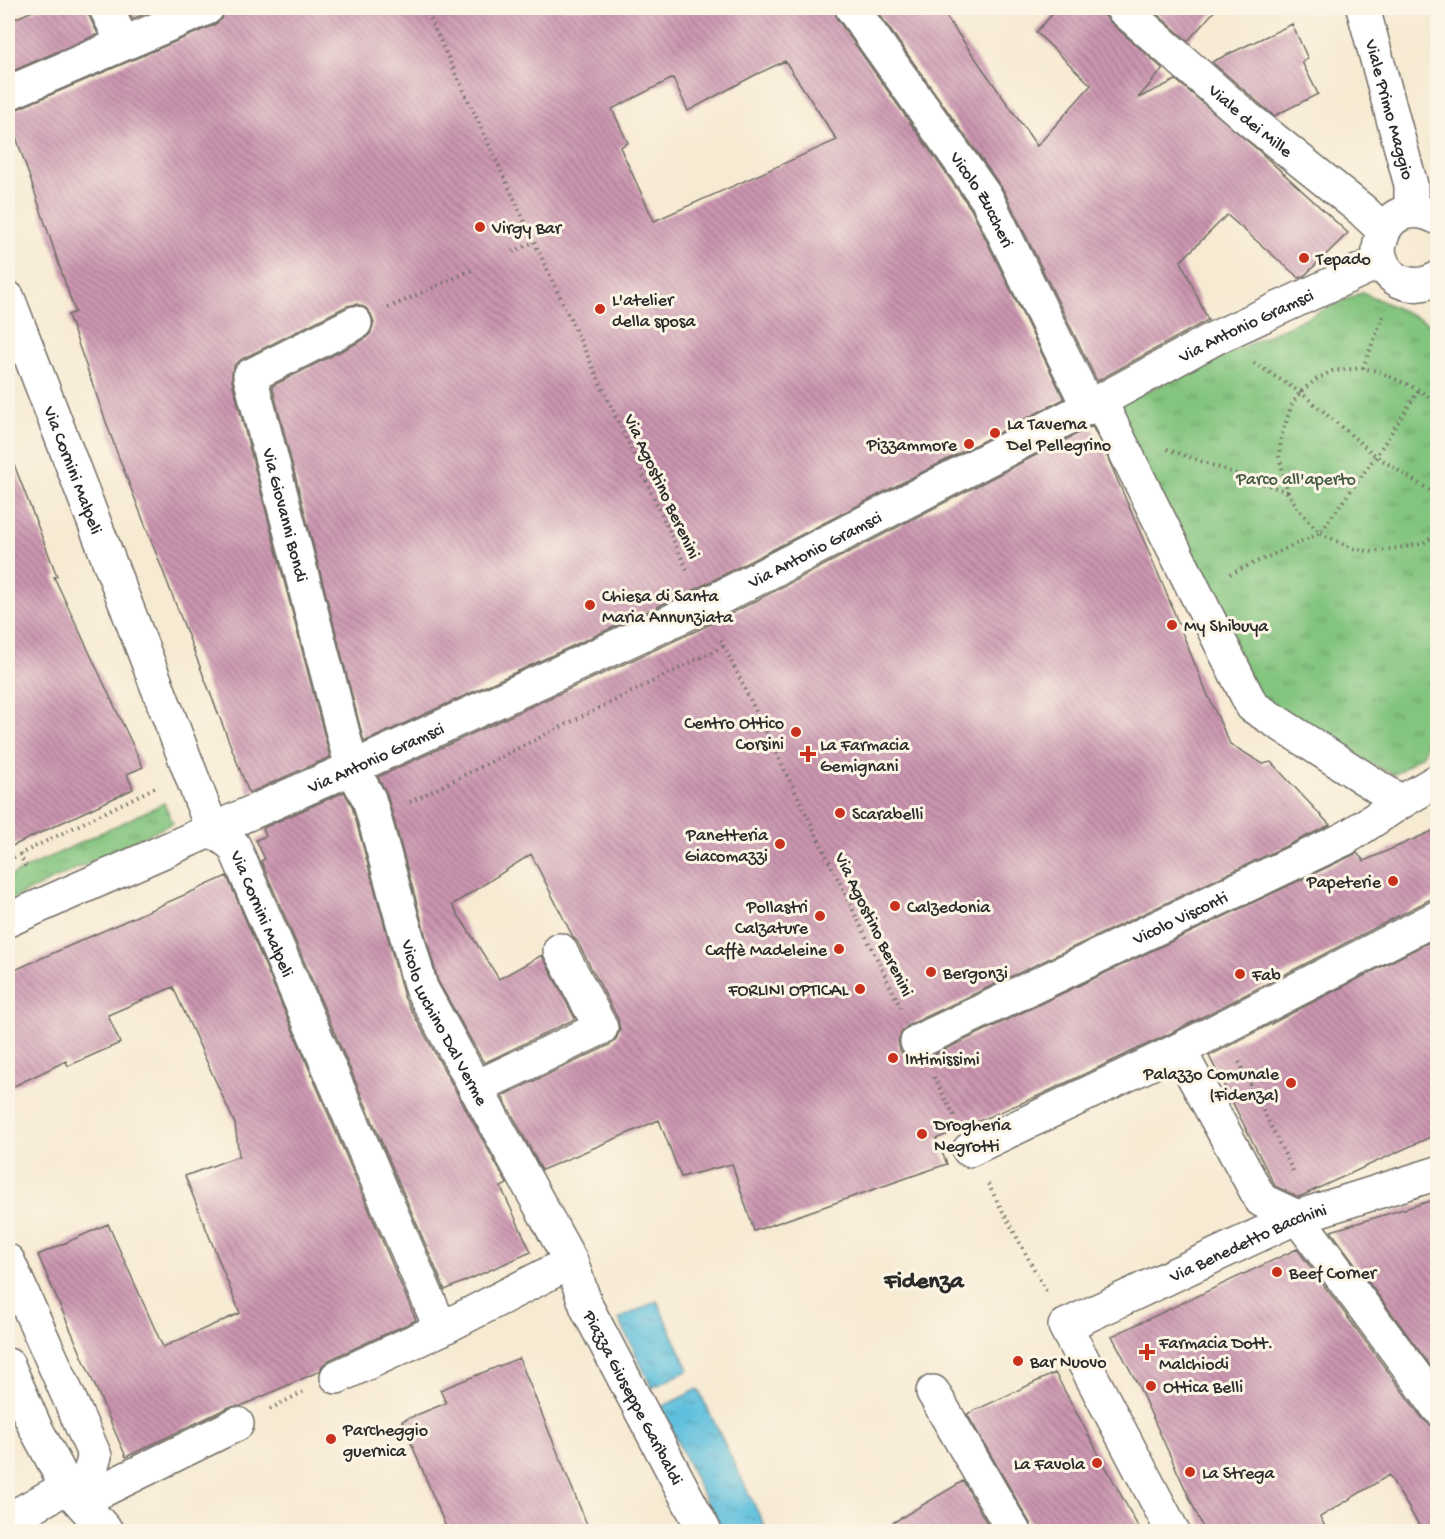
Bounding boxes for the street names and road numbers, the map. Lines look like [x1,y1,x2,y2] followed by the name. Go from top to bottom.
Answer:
[1359,37,1417,182] street label: Viale Primo Maggio
[1202,80,1296,164] street label: Viale dei Mille
[943,148,1017,252] street label: Vicolo Zuccheri
[1175,286,1318,369] street label: Via Antonio Gramsci
[37,403,106,538] street label: Via Cornini Malpeli
[618,410,704,563] street label: Via Agostino Berenini
[256,445,311,585] street label: Via Giovanni Bondi
[745,508,886,595] street label: Via Antonio Gramsci
[304,719,448,800] street label: Via Antonio Gramsci
[224,847,297,981] street label: Via Cornini Malpeli
[828,849,917,1001] street label: Via Agostino Berenini
[1129,888,1232,951] street label: Vicolo Visconti
[395,937,492,1110] street label: Vicolo Luchino Dal Verme
[1166,1200,1330,1289] street label: Via Benedetto Bacchini
[577,1307,686,1489] street label: Piazza Giuseppe Garibaldi

